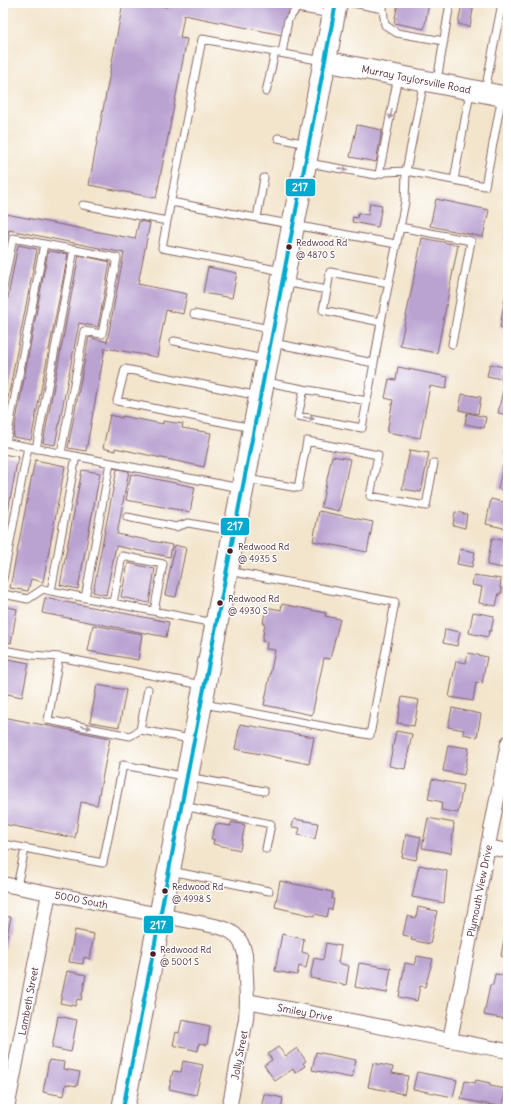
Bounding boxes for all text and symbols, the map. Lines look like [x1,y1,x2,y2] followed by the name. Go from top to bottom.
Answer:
[360,62,472,97] street label: Murray Taylorsville Road
[387,108,393,120] one-way arrow
[337,166,349,172] one-way arrow
[285,178,316,197] line badge: 217
[292,180,308,194] text: 217
[296,237,347,260] place label: Redwood Rd @ 4870 S
[284,242,294,252] marker: Redwood Rd @ 4870 S
[303,416,315,422] one-way arrow
[220,517,250,536] line badge: 217
[227,519,243,533] text: 217
[238,541,289,564] place label: Redwood Rd @ 4935 S
[225,546,235,556] marker: Redwood Rd @ 4935 S
[228,593,279,616] place label: Redwood Rd @ 4930 S
[215,598,225,608] marker: Redwood Rd @ 4930 S
[80,724,92,730] one-way arrow
[464,844,495,938] street label: Plymouth View Drive
[172,881,223,904] place label: Redwood Rd @ 4998 S
[160,886,170,896] marker: Redwood Rd @ 4998 S
[54,888,109,912] street label: 5000 South
[143,915,174,934] line badge: 217
[150,918,166,932] text: 217
[160,944,211,967] place label: Redwood Rd @ 5001 S
[148,949,158,959] marker: Redwood Rd @ 5001 S
[16,965,42,1036] street label: Lambeth Street
[276,1001,334,1024] street label: Smiley Drive
[228,1029,251,1081] street label: Jolly Street

